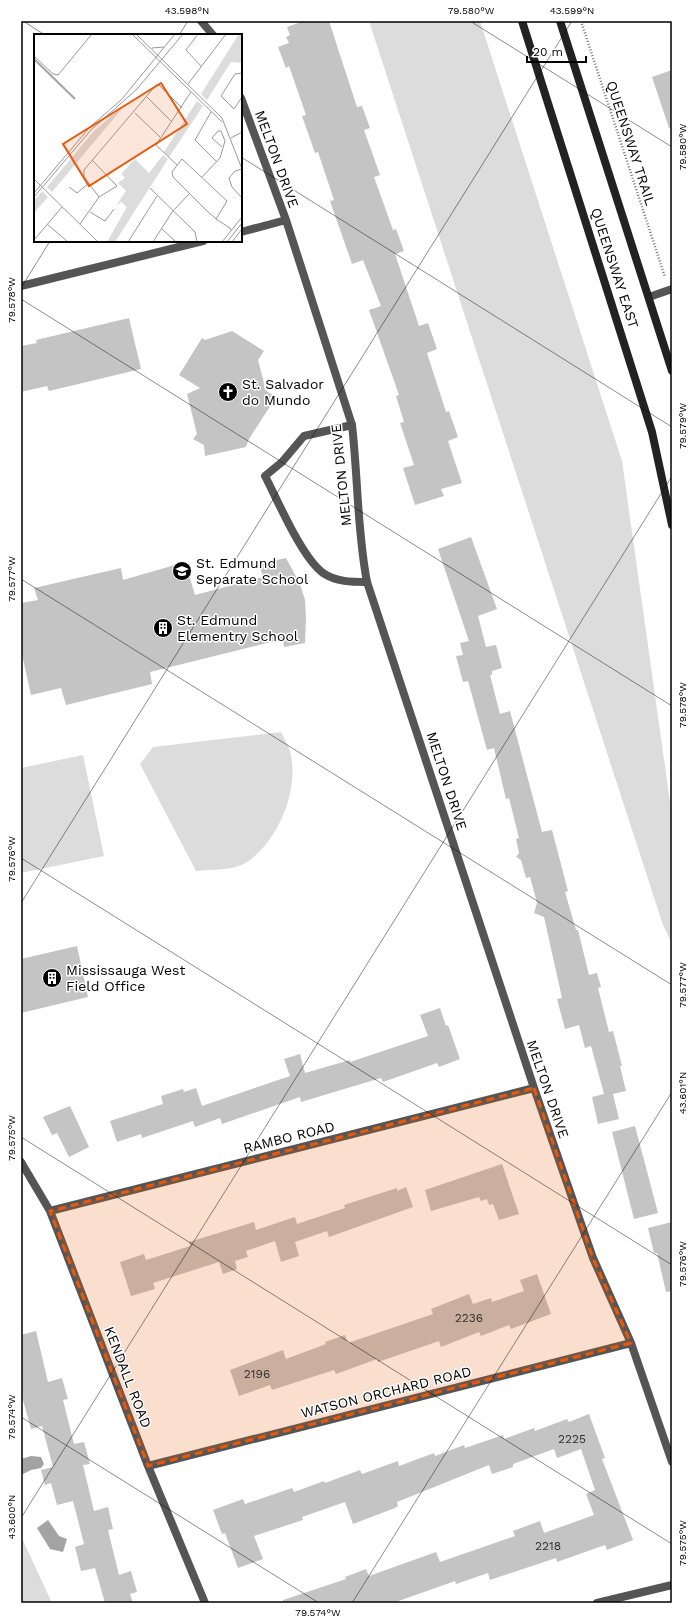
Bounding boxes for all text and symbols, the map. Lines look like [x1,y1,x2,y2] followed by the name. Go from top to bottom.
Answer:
[165,5,209,16] text: 43.598°N
[448,5,495,16] text: 79.580°W
[550,5,594,16] text: 43.599°N
[34,34,242,242] inset map
[527,38,586,64] scale bar
[533,45,563,59] text: 20 m
[603,79,659,207] street label: QUEENSWAY TRAIL
[252,108,302,210] street label: MELTON DRIVE
[677,123,688,170] text: 79.580°W
[588,206,642,331] street label: QUEENSWAY EAST
[6,277,17,323] text: 79.578°W
[242,376,324,408] place label: St. Salvador do Mundo
[217,381,239,403] church icon: St. Salvador do Mundo
[677,403,688,449] text: 79.579°W
[328,423,354,527] street label: MELTON DRIVE
[196,555,309,587] place label: St. Edmund Separate School
[6,556,17,602] text: 79.577°W
[171,560,193,582] school or university icon: St. Edmund Separate School
[177,612,299,644] place label: St. Edmund Elementry School
[152,617,174,639] building icon: St. Edmund Elementry School
[677,682,688,728] text: 79.578°W
[424,730,470,832] street label: MELTON DRIVE
[6,836,17,882] text: 79.576°W
[66,962,185,994] place label: Mississauga West Field Office
[677,962,688,1008] text: 79.577°W
[41,967,63,989] building icon: Mississauga West Field Office
[524,1038,572,1140] street label: MELTON DRIVE
[677,1072,688,1114] text: 43.601°N
[6,1115,17,1161] text: 79.575°W
[242,1118,336,1156] street label: RAMBO ROAD
[677,1241,688,1287] text: 79.576°W
[455,1311,483,1325] house number: 2236
[101,1324,155,1430] street label: KENDALL ROAD
[299,1363,473,1421] street label: WATSON ORCHARD ROAD
[244,1367,270,1381] house number: 2196
[6,1394,17,1440] text: 79.574°W
[558,1432,586,1446] house number: 2225
[6,1495,17,1539] text: 43.600°N
[677,1520,688,1566] text: 79.575°W
[535,1539,561,1553] house number: 2218
[295,1607,341,1618] text: 79.574°W

